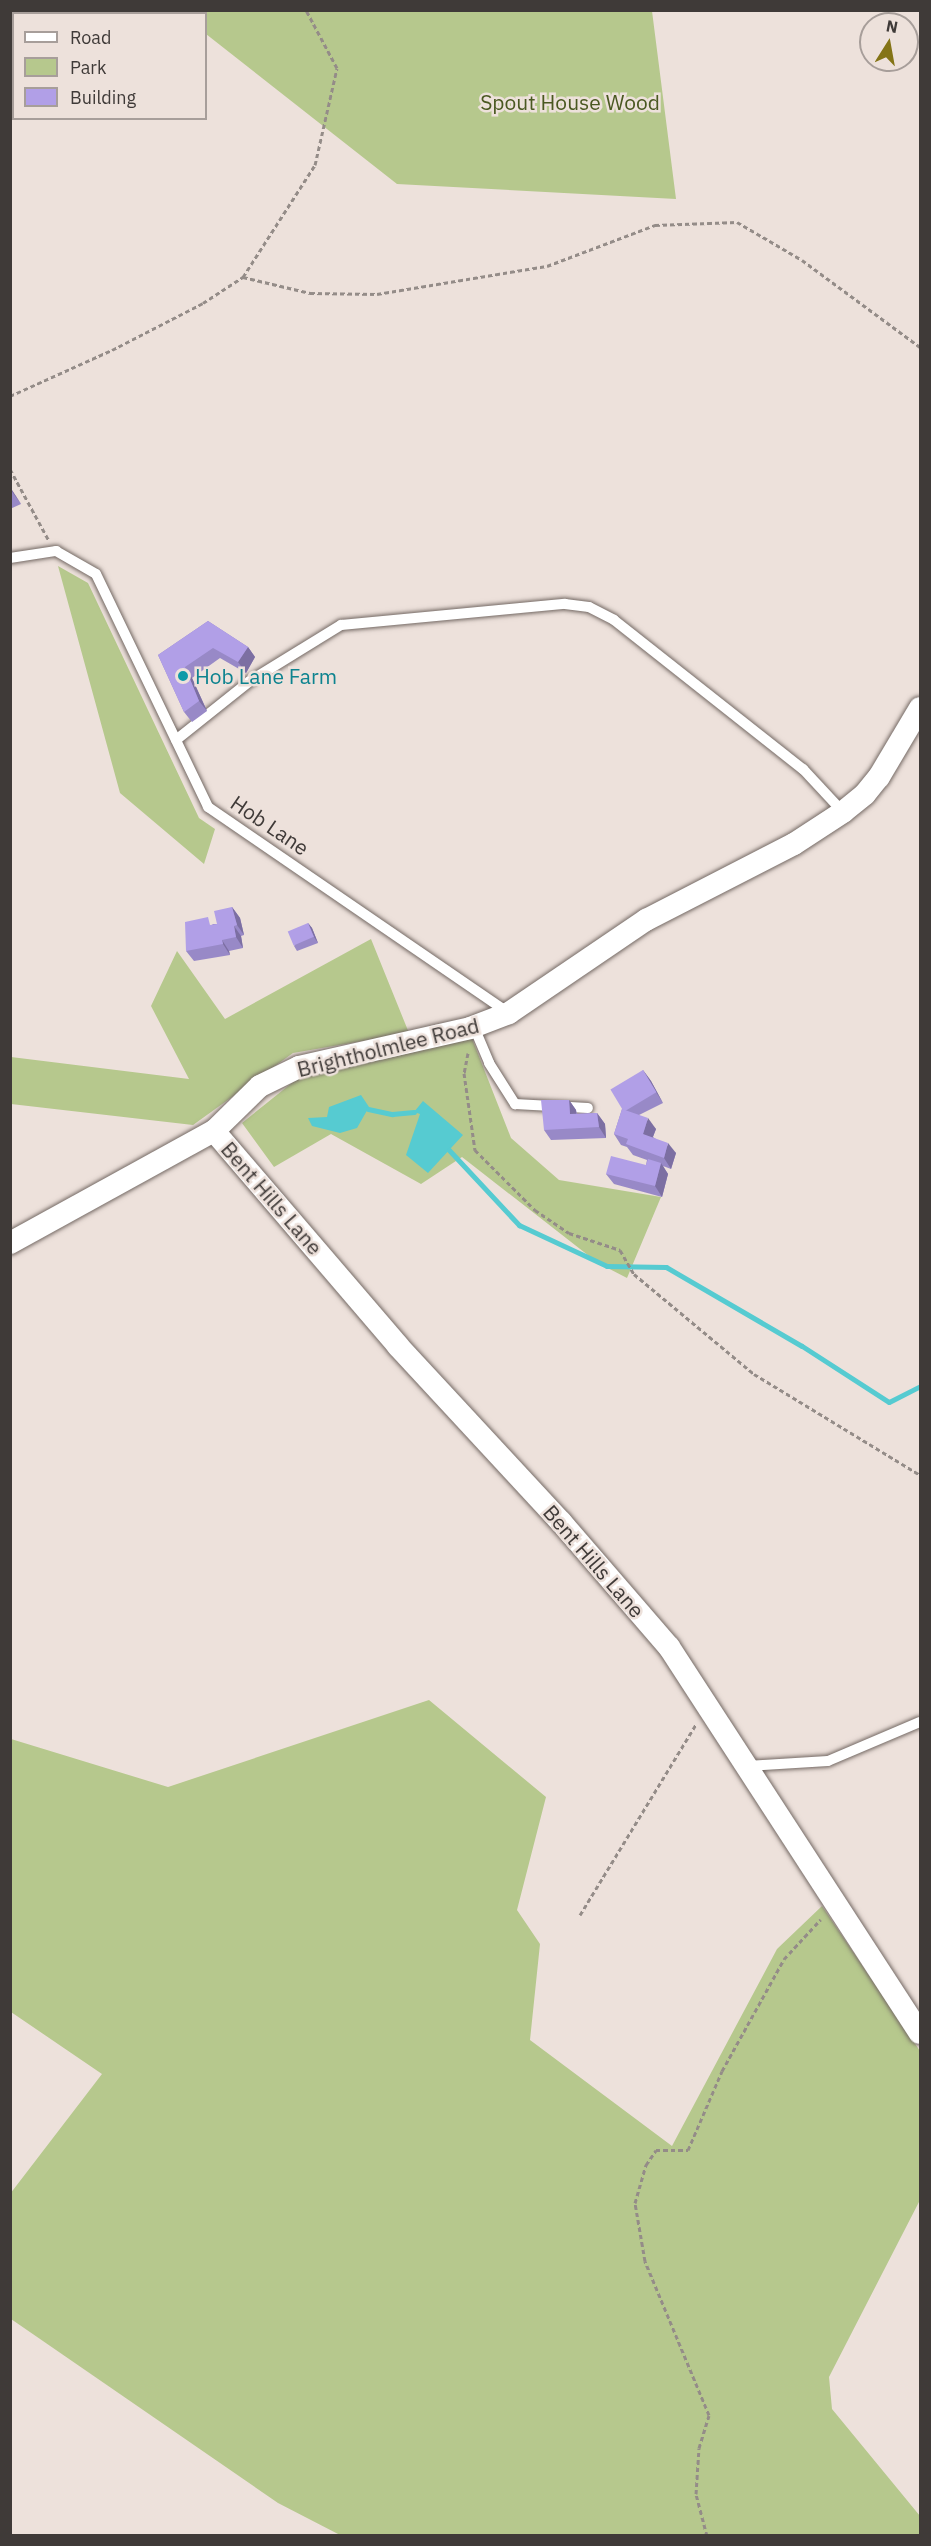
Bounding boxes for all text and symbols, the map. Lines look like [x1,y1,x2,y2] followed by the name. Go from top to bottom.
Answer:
[12,12,207,120] legend
[859,12,919,72] north arrow
[884,15,900,37] text: N
[70,26,111,49] text: Road
[70,56,106,79] text: Park
[70,86,136,109] text: Building
[480,89,660,115] park label: Spout House Wood
[195,663,337,689] place label: Hob Lane Farm
[176,669,190,683] marker: Hob Lane Farm
[226,790,314,860] street label: Hob Lane
[294,1012,482,1082] street label: Brightholmlee Road
[216,1136,328,1260] street label: Bent Hills Lane
[538,1499,650,1623] street label: Bent Hills Lane

